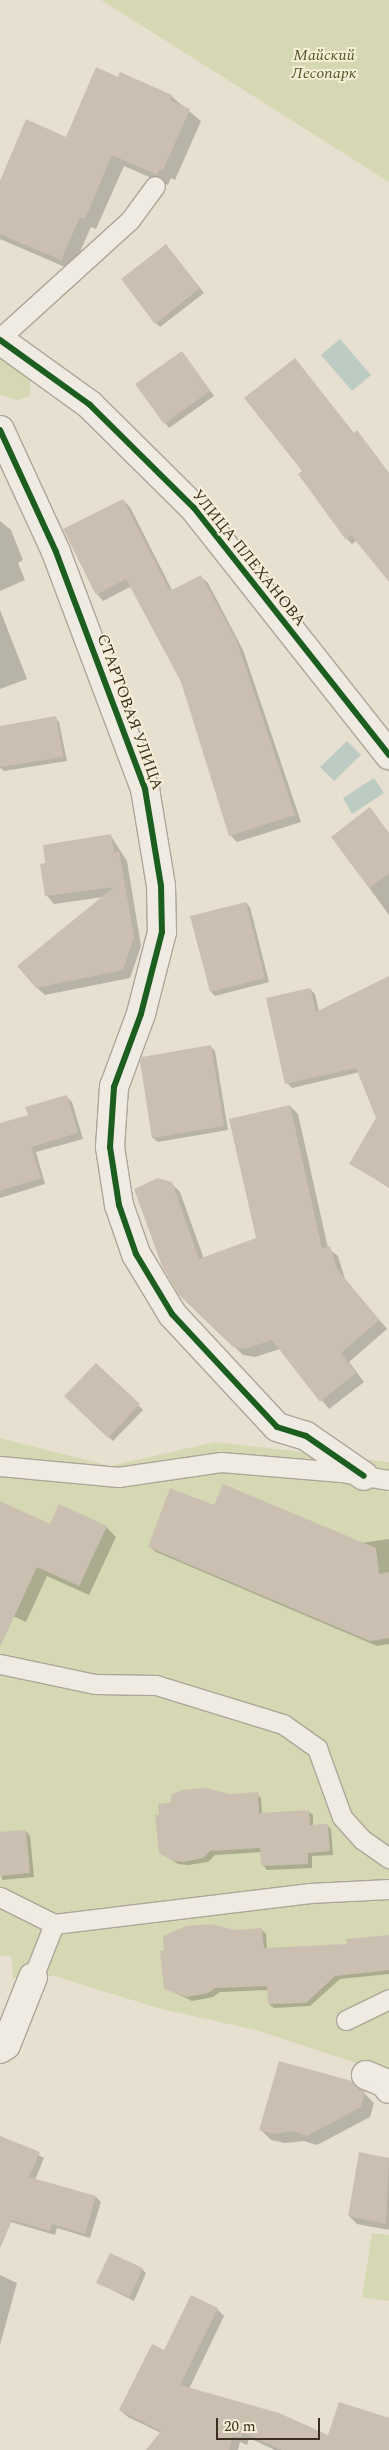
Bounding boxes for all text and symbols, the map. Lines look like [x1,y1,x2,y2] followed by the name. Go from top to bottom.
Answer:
[292,45,356,83] park label: Майский Лесопарк
[188,486,310,630] street label: УЛИЦА ПЛЕХАНОВА
[93,631,167,793] street label: СТАРТОВАЯ УЛИЦА
[219,2408,323,2440] scale bar
[224,2415,256,2438] text: 20 m

